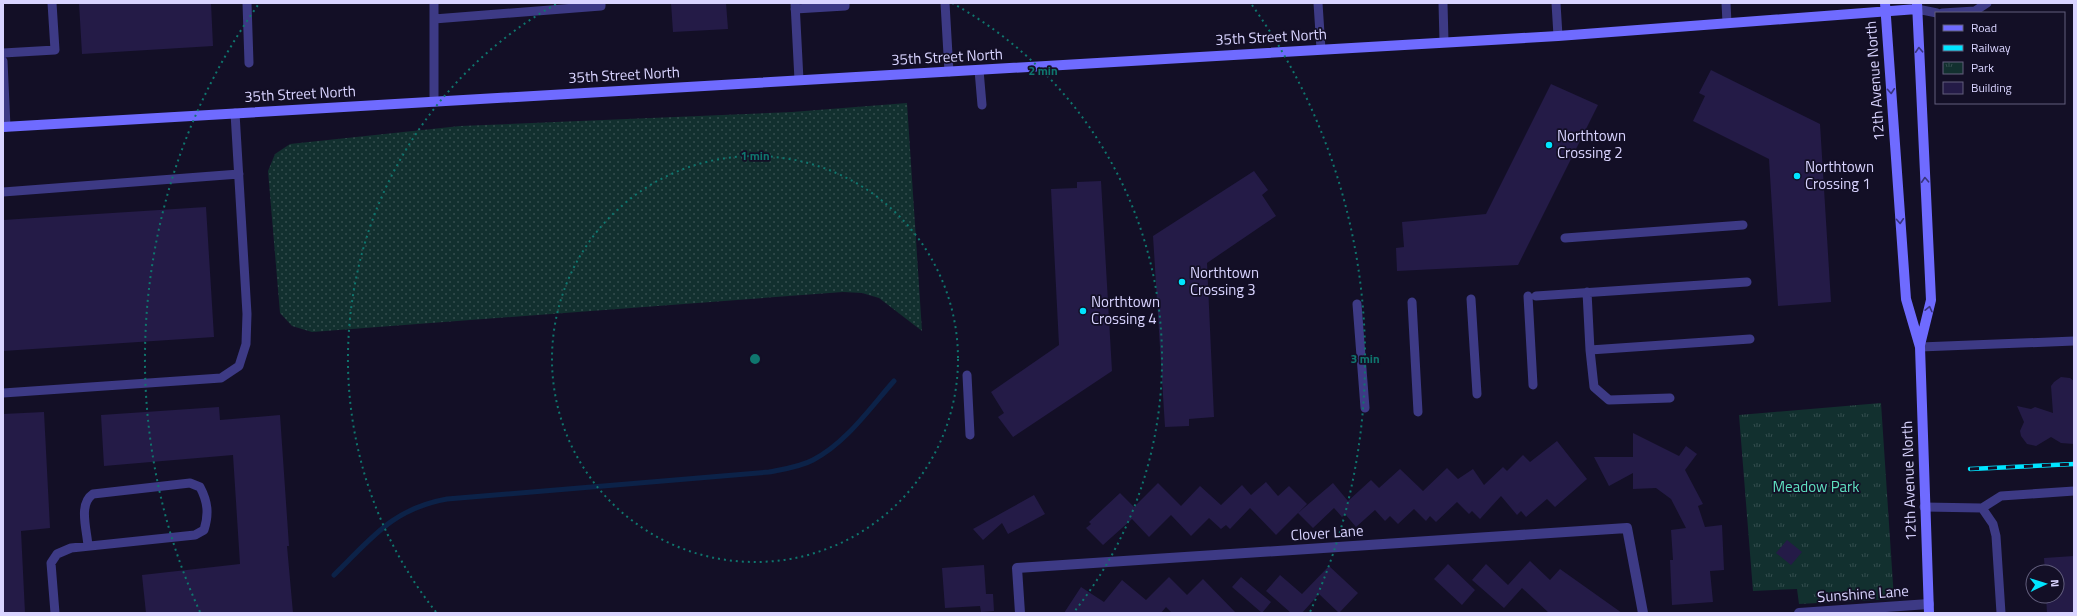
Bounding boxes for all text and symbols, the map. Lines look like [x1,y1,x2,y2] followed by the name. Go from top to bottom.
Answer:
[1935,12,2065,104] legend
[1971,18,1997,37] text: Road
[1859,20,1890,142] street label: 12th Avenue North
[1215,22,1327,51] street label: 35th Street North
[1971,38,2011,57] text: Railway
[891,42,1003,71] street label: 35th Street North
[1915,47,1923,53] one-way arrow
[1971,58,1994,77] text: Park
[568,60,680,89] street label: 35th Street North
[1028,61,1058,80] text: 2 min
[1971,78,2012,97] text: Building
[244,79,356,108] street label: 35th Street North
[1886,88,1895,94] one-way arrow
[1557,124,1626,164] place label: Northtown Crossing 2
[1544,140,1554,150] marker: Northtown Crossing 2
[740,146,770,165] text: 1 min
[1805,155,1874,195] place label: Northtown Crossing 1
[1792,171,1802,181] marker: Northtown Crossing 1
[1921,177,1929,183] one-way arrow
[1896,218,1905,224] one-way arrow
[1190,261,1259,301] place label: Northtown Crossing 3
[1177,277,1187,287] marker: Northtown Crossing 3
[1091,290,1160,330] place label: Northtown Crossing 4
[1078,306,1088,316] marker: Northtown Crossing 4
[1924,306,1932,313] one-way arrow
[1350,349,1380,368] text: 3 min
[748,352,762,366] centre of rings
[1895,421,1922,541] street label: 12th Avenue North
[1773,475,1859,498] park label: Meadow Park
[1290,518,1364,547] street label: Clover Lane
[2025,564,2065,604] north arrow
[1816,579,1910,608] street label: Sunshine Lane
[2047,579,2063,588] text: N

